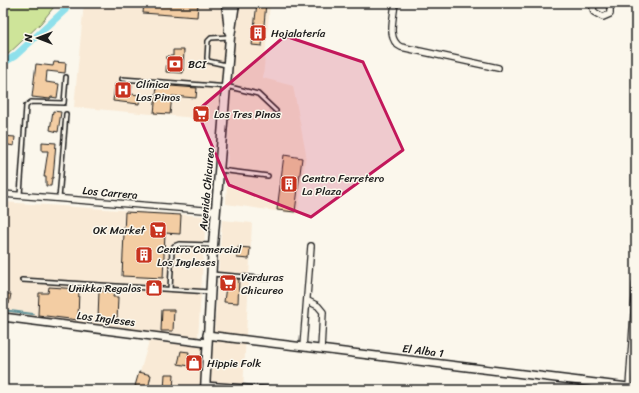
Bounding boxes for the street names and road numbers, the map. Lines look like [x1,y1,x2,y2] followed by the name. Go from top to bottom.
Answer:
[194,146,220,232] street label: Avenida Chicureo
[82,181,139,205] street label: Los Carrera
[76,306,137,332] street label: Los Ingleses
[401,339,445,363] street label: El Alba 1

